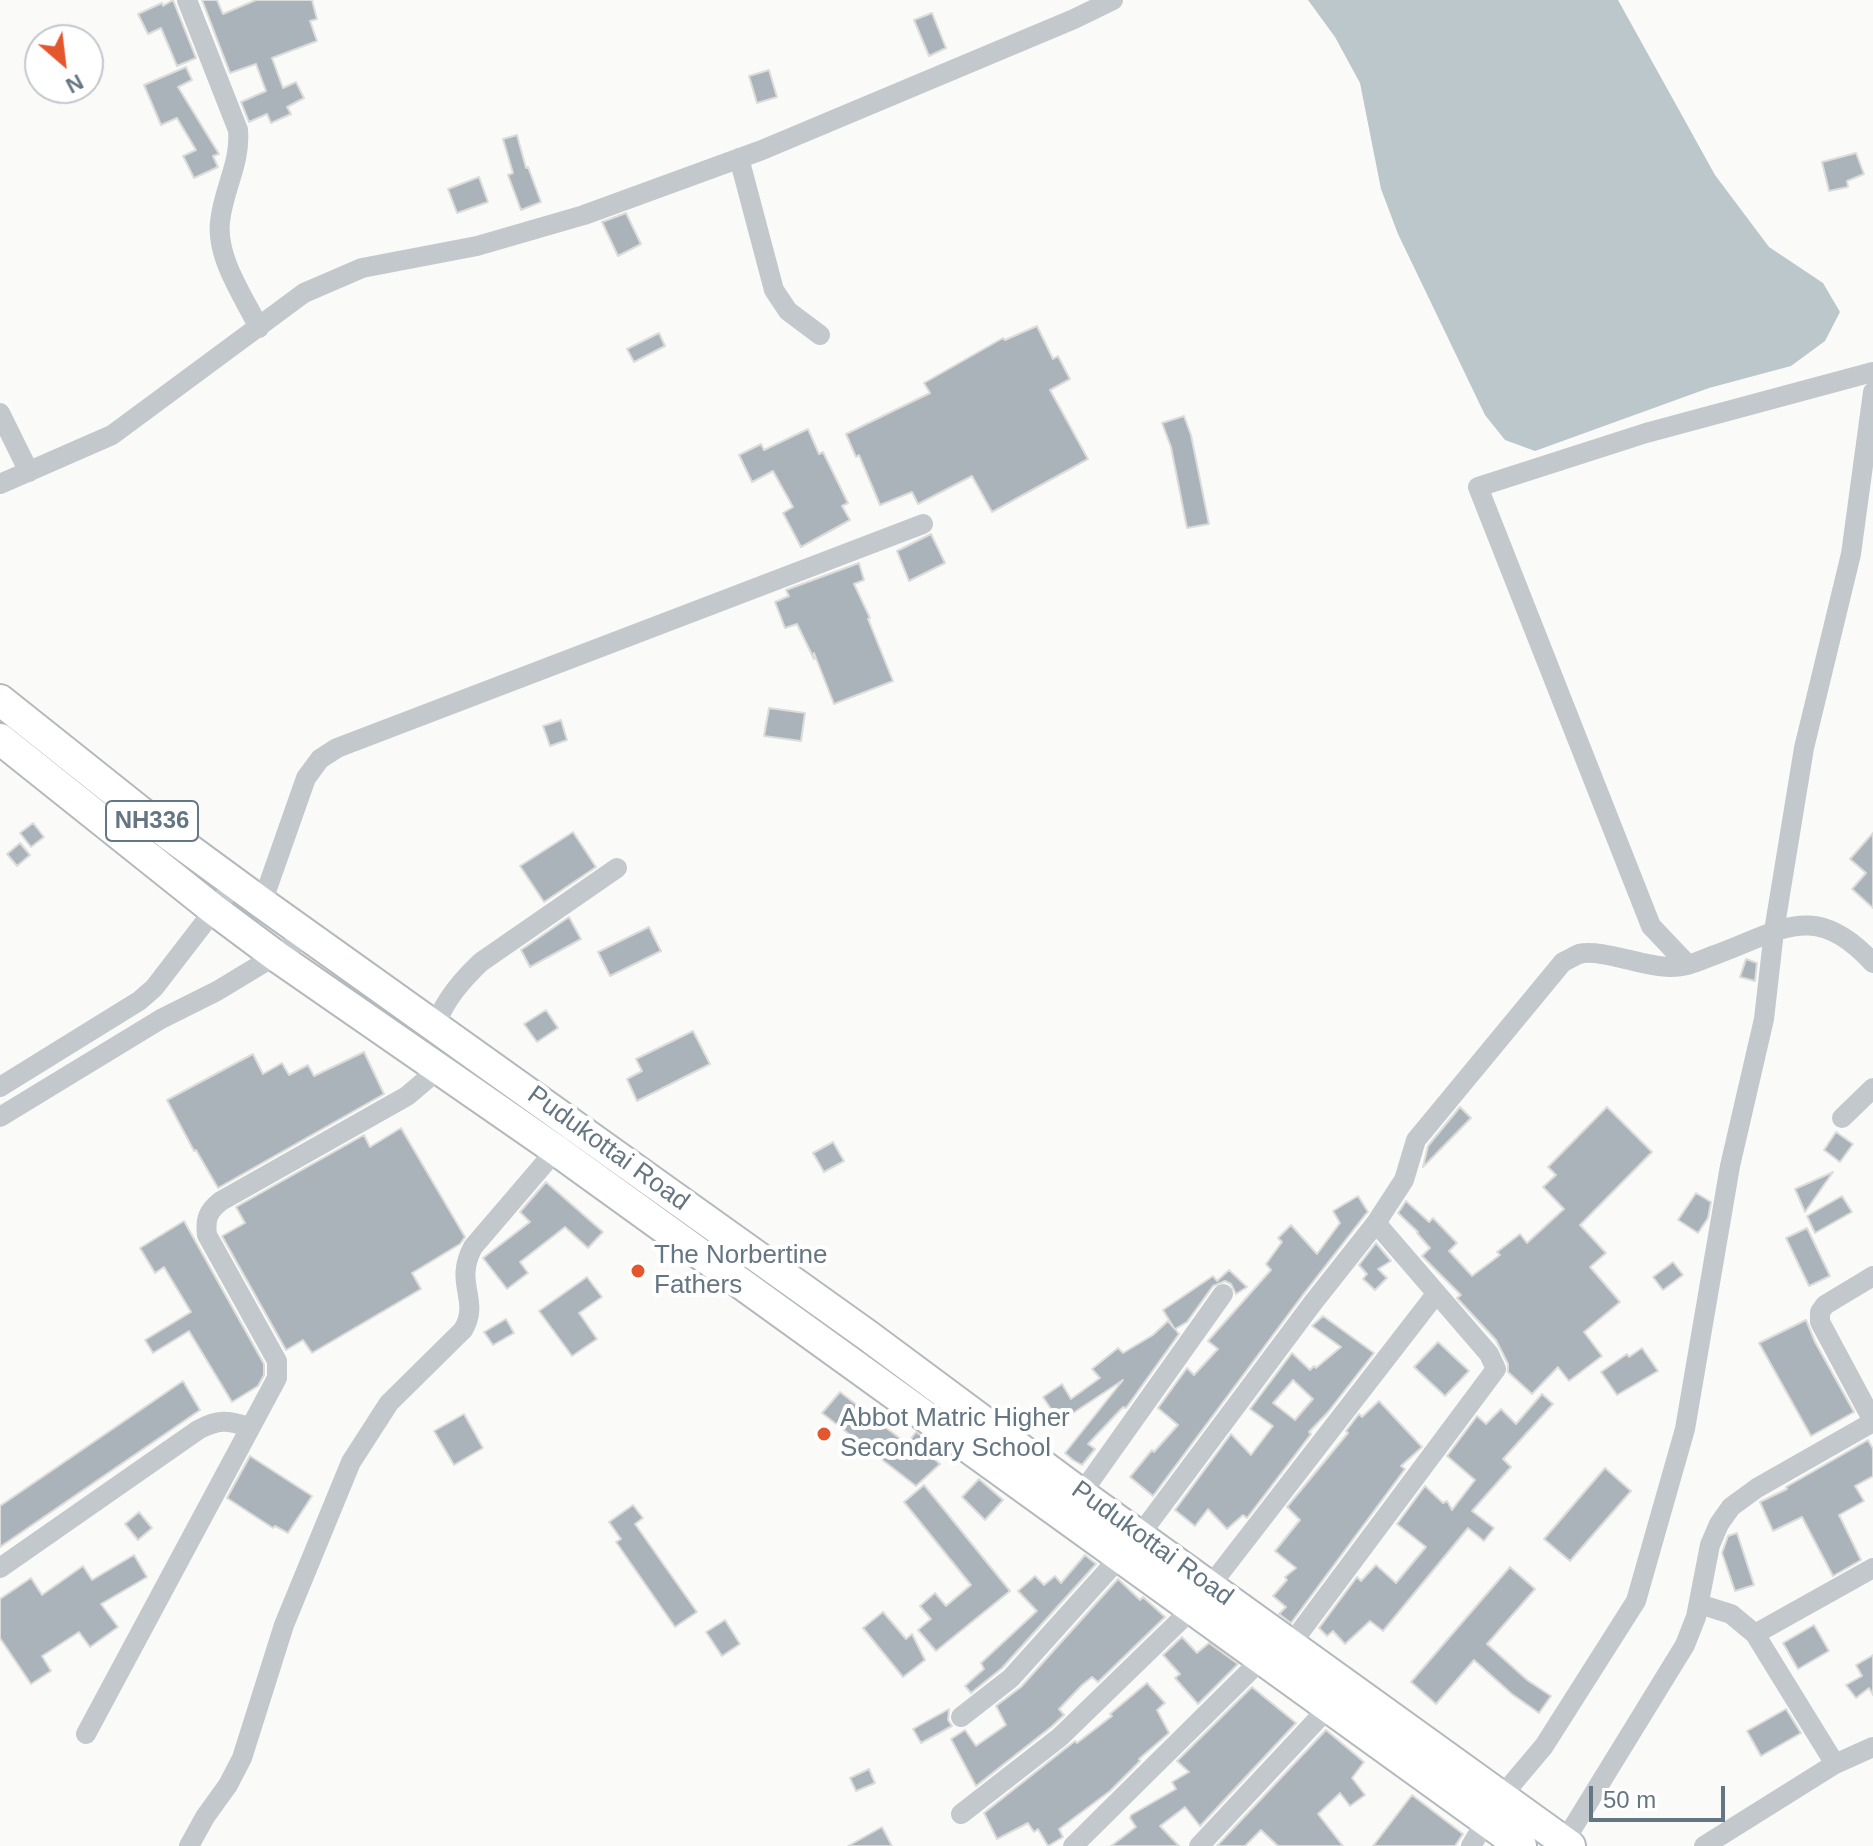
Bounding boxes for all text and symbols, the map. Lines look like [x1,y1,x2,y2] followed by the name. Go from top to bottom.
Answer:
[24,24,104,104] north arrow
[62,69,87,99] text: N
[106,801,198,841] road number: NH336
[521,1080,695,1218] street label: Pudukottai Road
[654,1240,827,1302] place label: The Norbertine Fathers
[629,1262,647,1280] marker: The Norbertine Fathers
[840,1403,1070,1464] place label: Abbot Matric Higher Secondary School
[815,1425,833,1443] marker: Abbot Matric Higher Secondary School
[1065,1475,1239,1613] street label: Pudukottai Road
[1593,1770,1729,1820] scale bar
[1603,1786,1656,1813] text: 50 m

